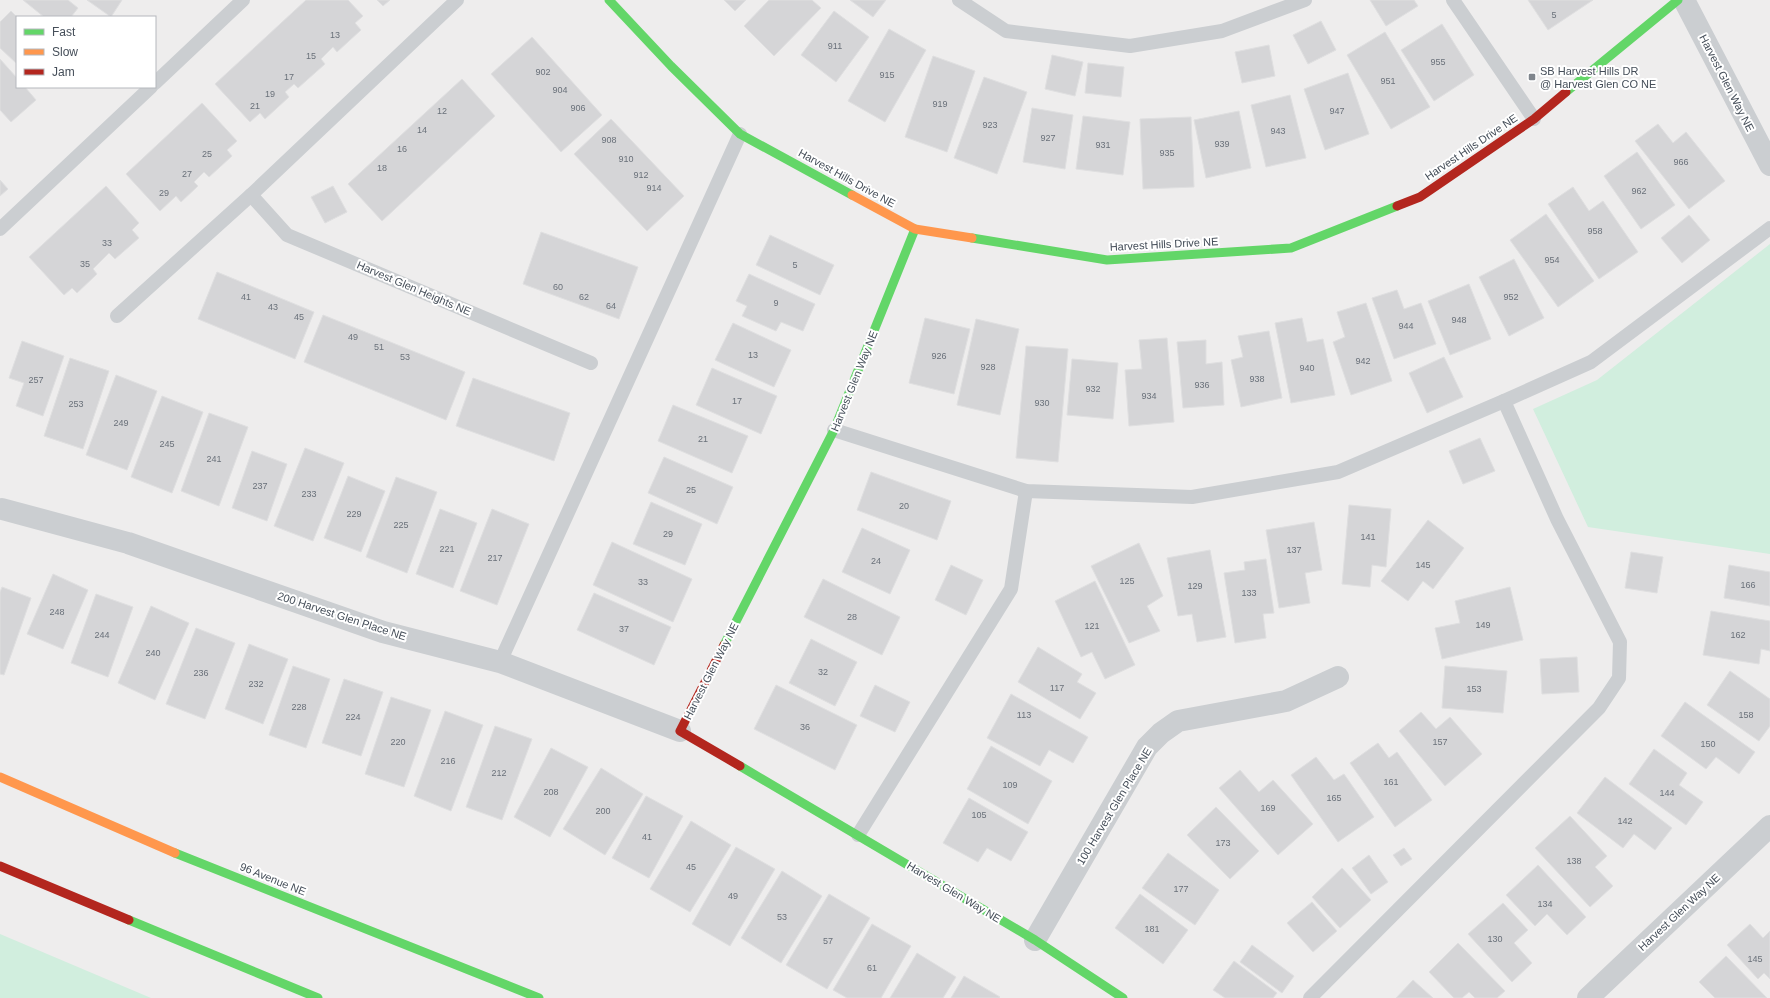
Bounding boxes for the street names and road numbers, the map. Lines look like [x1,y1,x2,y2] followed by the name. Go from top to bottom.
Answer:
[1697,33,1757,133] street label: Harvest Glen Way NE
[1423,112,1519,182] street label: Harvest Hills Drive NE
[797,146,897,210] street label: Harvest Hills Drive NE
[1109,235,1219,253] street label: Harvest Hills Drive NE
[355,258,473,318] street label: Harvest Glen Heights NE
[828,329,880,433] street label: Harvest Glen Way NE
[276,590,408,642] street label: 200 Harvest Glen Place NE
[681,621,741,721] street label: Harvest Glen Way NE
[1074,745,1154,867] street label: 100 Harvest Glen Place NE
[905,859,1003,925] street label: Harvest Glen Way NE
[238,860,308,898] street label: 96 Avenue NE
[1636,871,1722,953] street label: Harvest Glen Way NE

